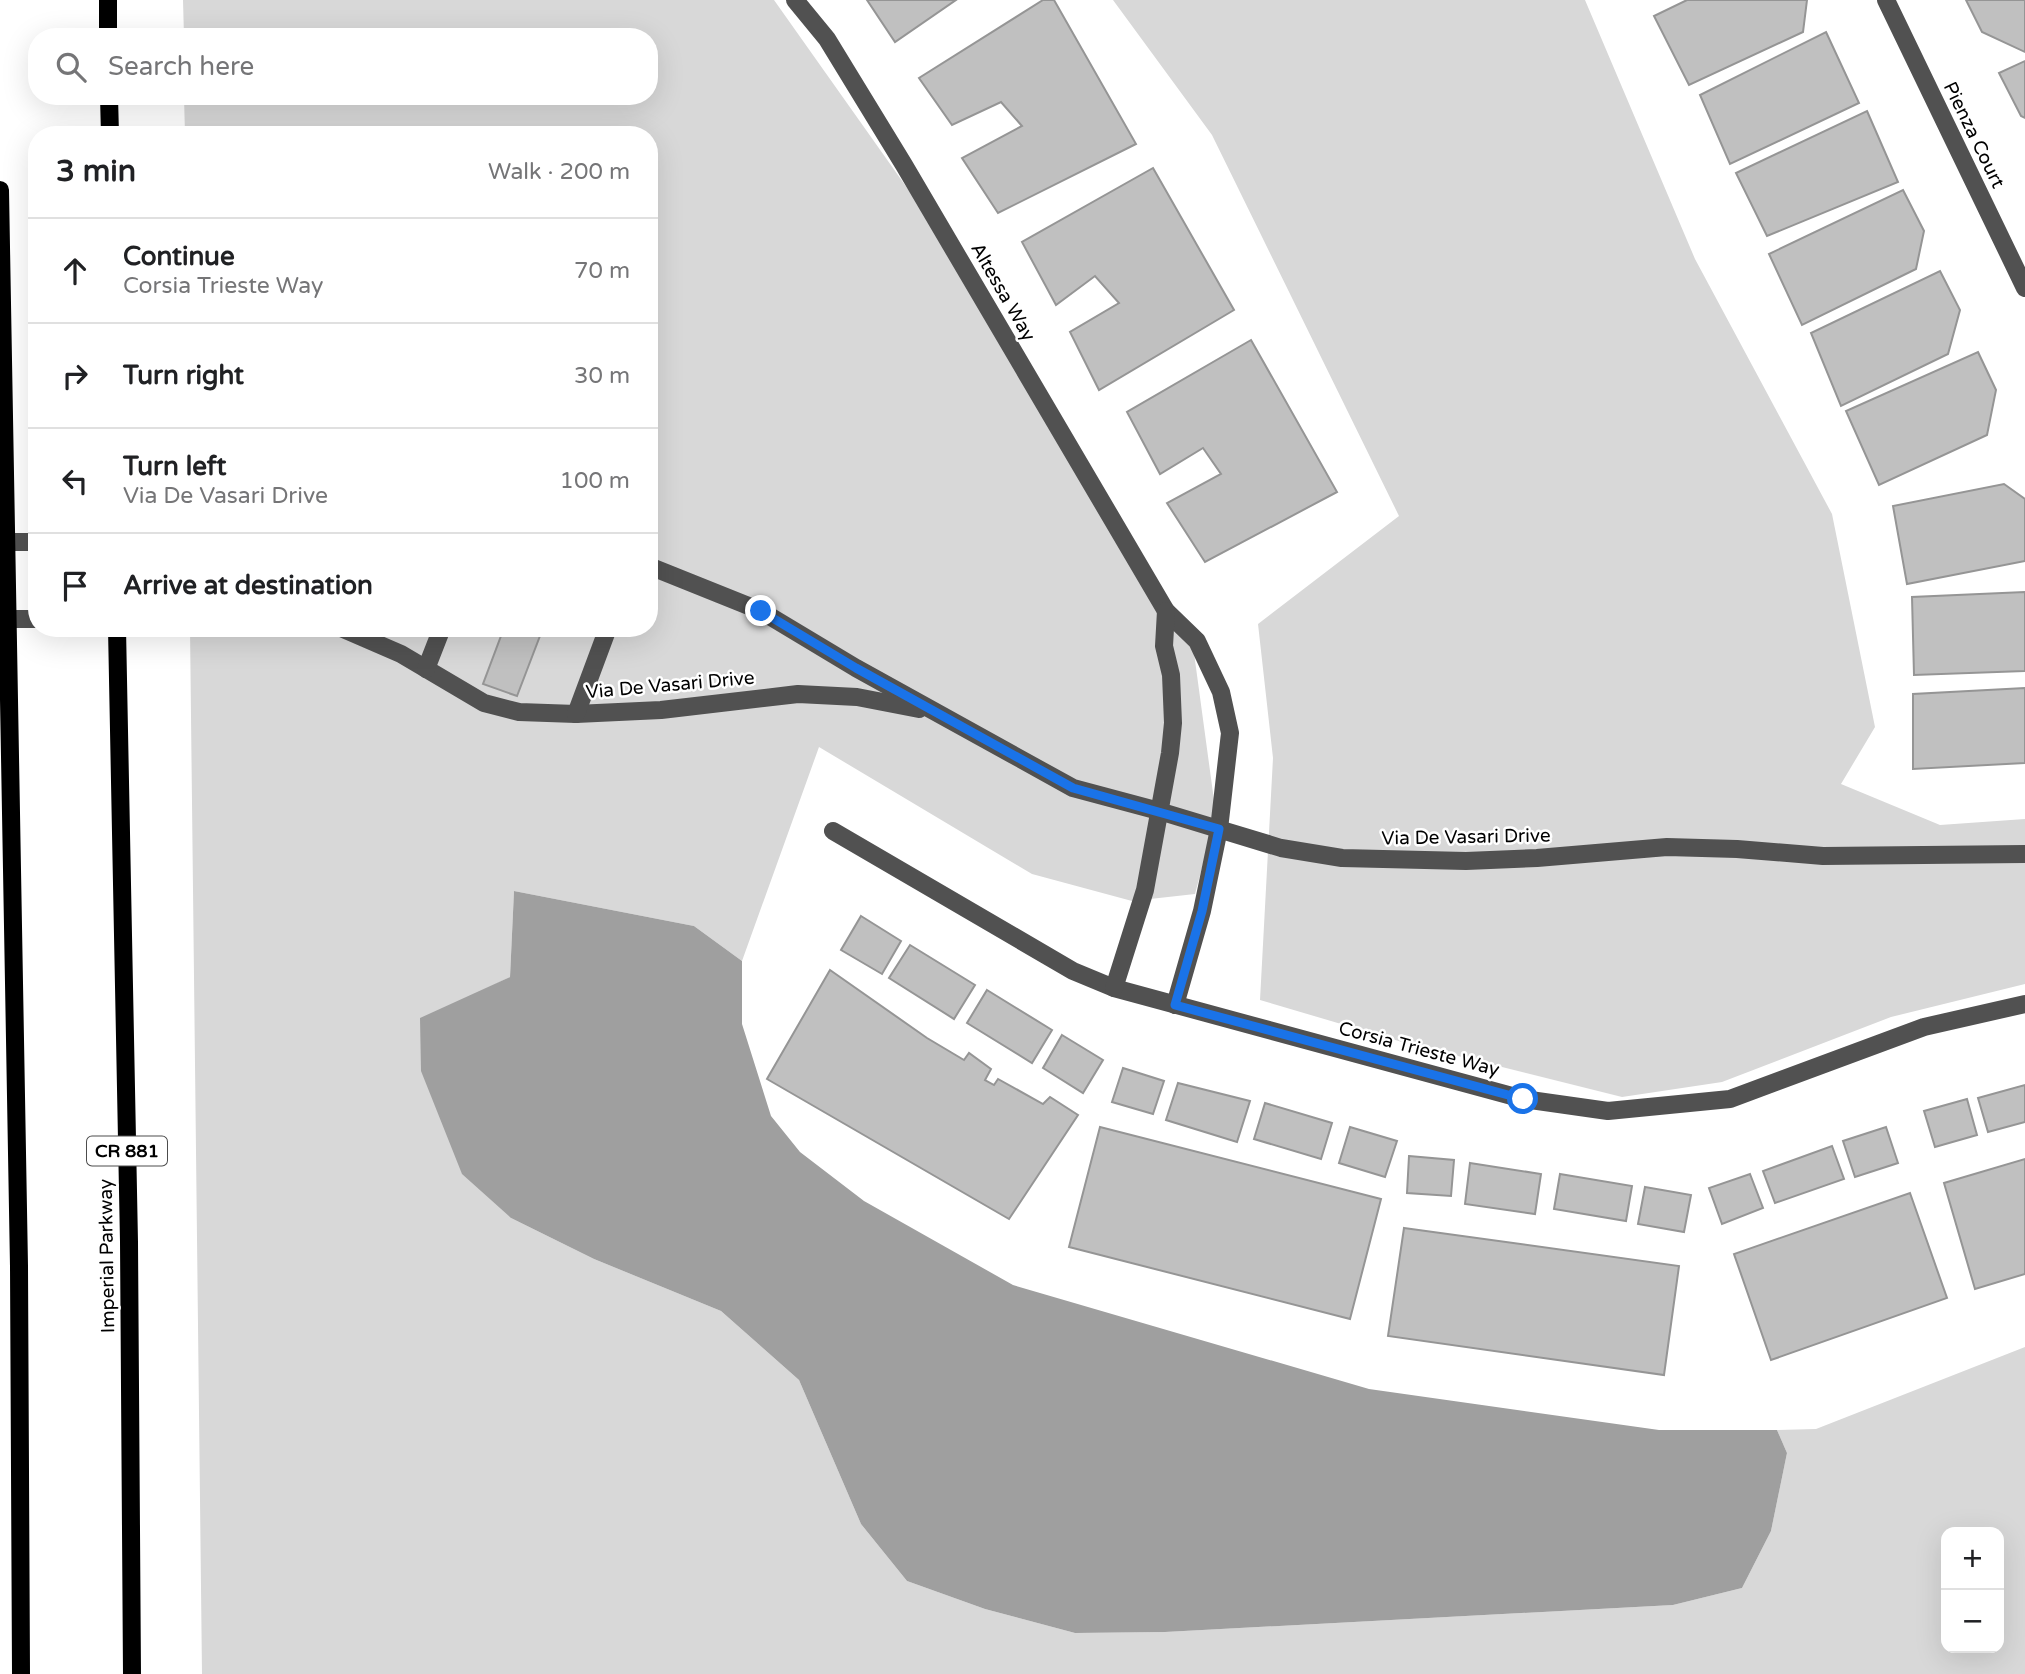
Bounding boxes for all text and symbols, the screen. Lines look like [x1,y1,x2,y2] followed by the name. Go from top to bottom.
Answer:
[28,28,658,105] search box
[52,48,90,86] icon: search
[108,51,254,82] text: Search here
[1939,78,2009,192] street label: Pienza Court
[56,153,136,190] text: 3 min
[488,158,630,186] text: Walk · 200 m
[966,239,1040,345] street label: Altessa Way
[123,241,235,272] text: Continue
[56,252,94,290] icon: ahead
[574,257,630,285] text: 70 m
[123,272,323,300] text: Corsia Trieste Way
[56,357,94,395] icon: right
[123,360,244,391] text: Turn right
[574,362,630,390] text: 30 m
[123,451,226,482] text: Turn left
[56,462,94,500] icon: left
[560,467,630,495] text: 100 m
[123,482,328,510] text: Via De Vasari Drive
[56,567,94,605] icon: arrive
[123,570,373,601] text: Arrive at destination
[745,595,776,626] route end
[585,667,755,703] street label: Via De Vasari Drive
[1381,825,1551,849] street label: Via De Vasari Drive
[1336,1017,1502,1081] street label: Corsia Trieste Way
[1507,1083,1538,1114] route start
[87,1136,167,1166] road number: CR 881
[95,1179,119,1333] street label: Imperial Parkway
[1941,1527,2004,1653] map controls
[1941,1527,2004,1590] button: +
[1941,1590,2004,1653] button: −

